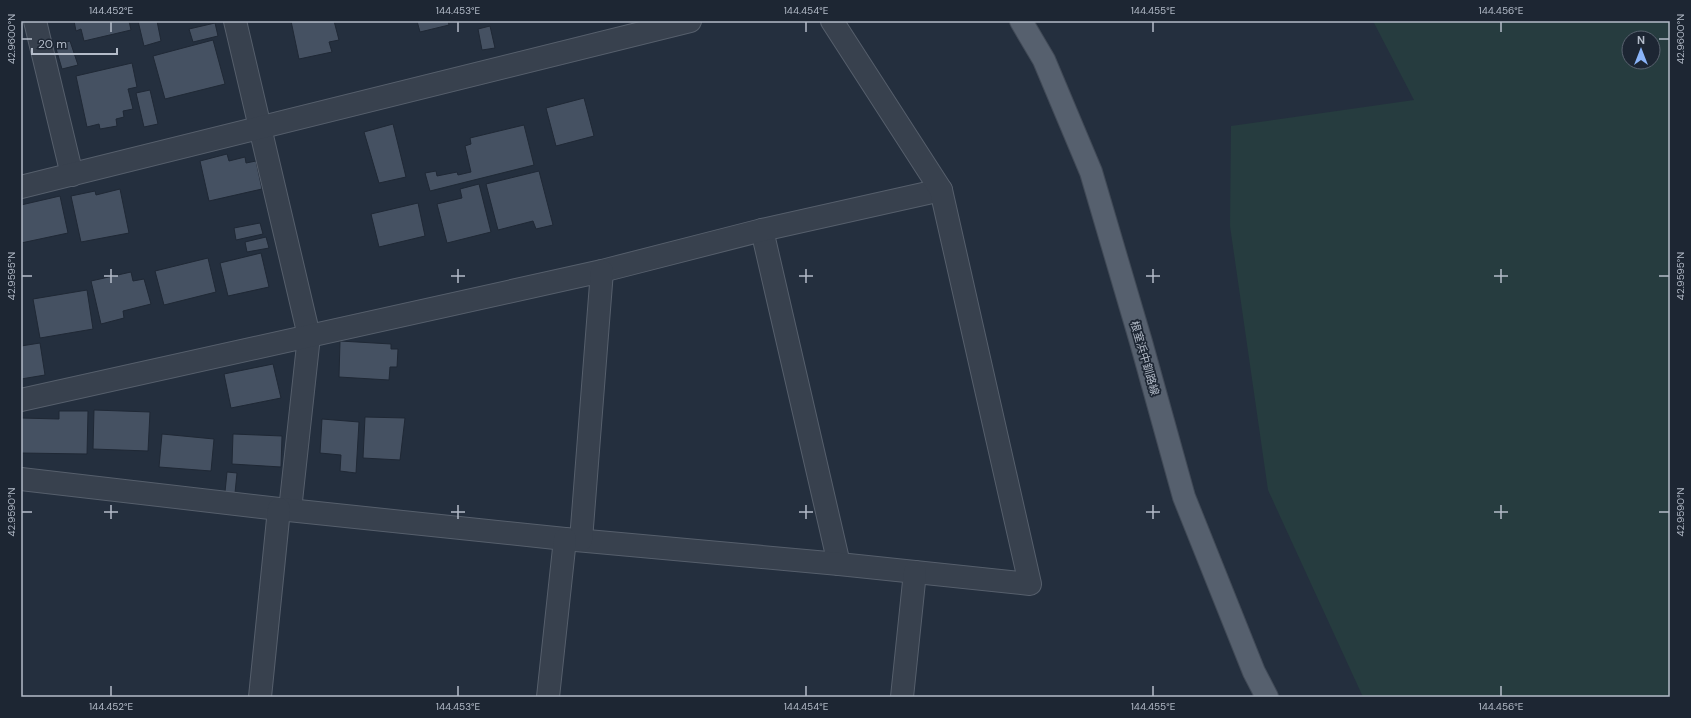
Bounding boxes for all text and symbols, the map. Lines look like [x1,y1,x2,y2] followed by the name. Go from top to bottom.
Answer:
[89,4,133,17] text: 144.452°E
[436,4,481,17] text: 144.453°E
[784,4,829,17] text: 144.454°E
[1131,4,1176,17] text: 144.455°E
[1479,4,1524,17] text: 144.456°E
[5,14,18,64] text: 42.9600°N
[1674,14,1687,64] text: 42.9600°N
[32,30,117,56] scale bar
[1621,30,1661,70] north arrow
[1637,33,1645,47] text: N
[38,36,67,52] text: 20 m
[5,252,18,300] text: 42.9595°N
[1674,252,1687,300] text: 42.9595°N
[1128,319,1162,397] street label: 根室浜中釧路線
[5,487,18,537] text: 42.9590°N
[1674,487,1687,537] text: 42.9590°N
[89,700,133,713] text: 144.452°E
[436,700,481,713] text: 144.453°E
[784,700,829,713] text: 144.454°E
[1131,700,1176,713] text: 144.455°E
[1479,700,1524,713] text: 144.456°E

